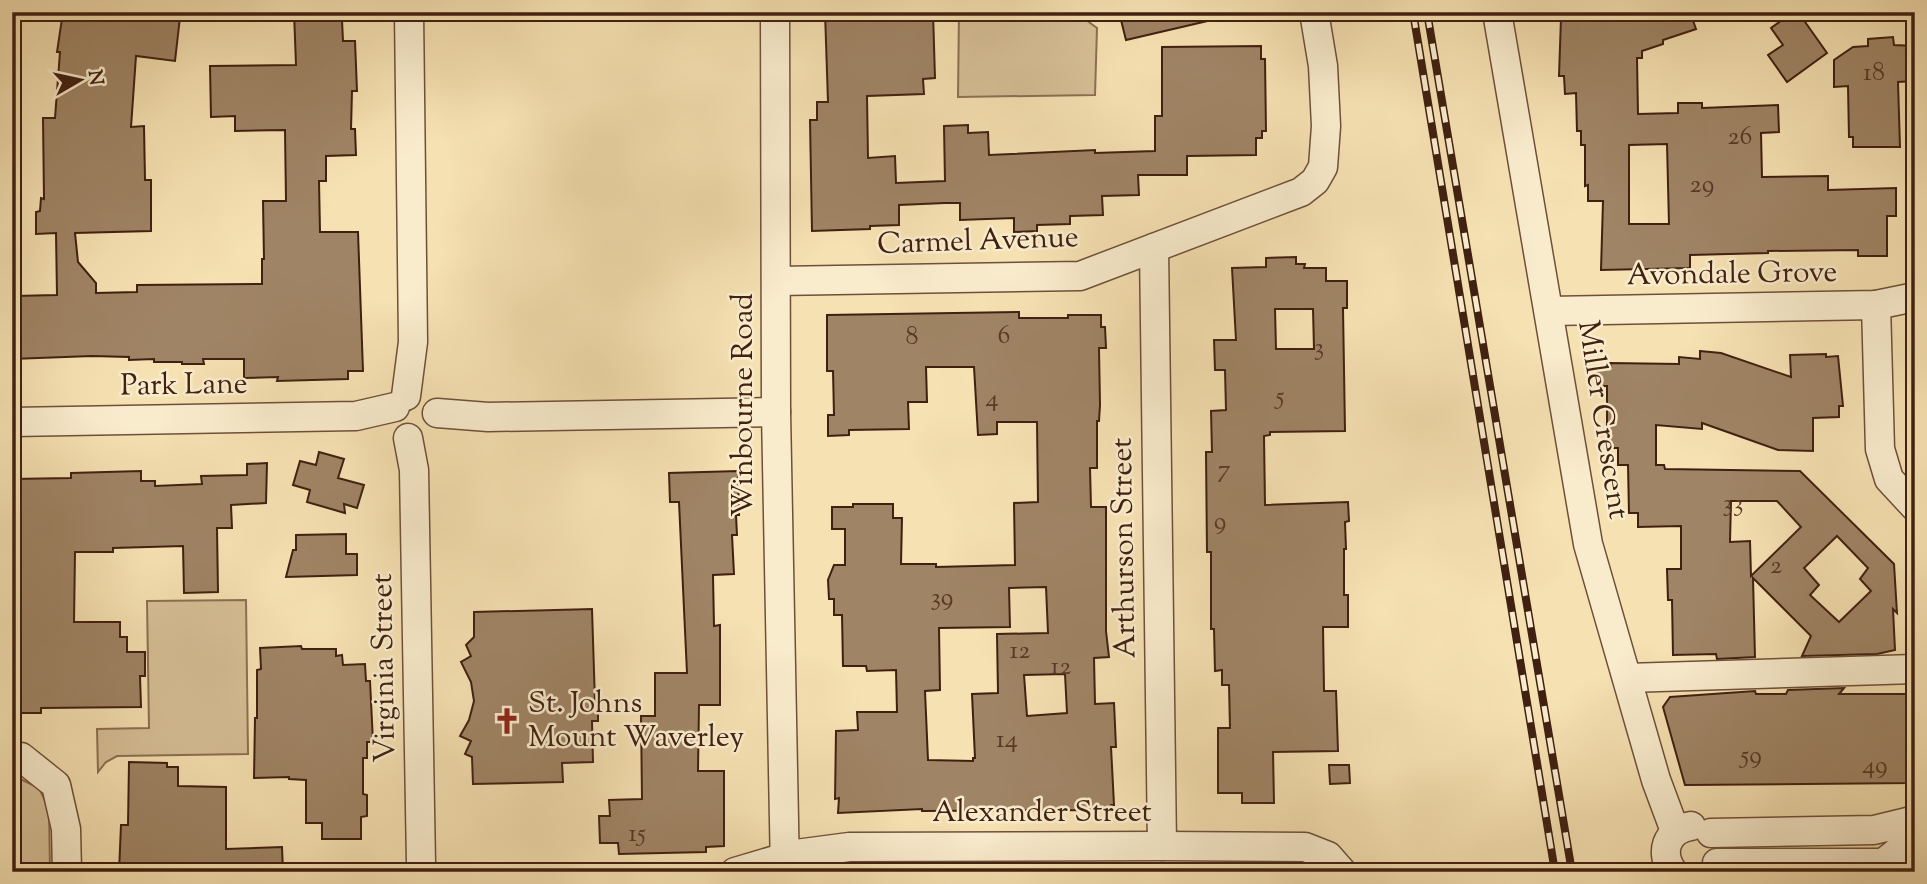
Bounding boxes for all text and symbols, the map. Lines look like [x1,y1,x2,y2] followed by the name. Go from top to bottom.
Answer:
[46,46,116,116] north arrow
[1863,55,1885,92] house number: 18
[80,68,109,87] text: N
[1727,119,1753,156] house number: 26
[1690,167,1714,204] house number: 29
[876,217,1080,267] street label: Carmel Avenue
[1626,252,1838,298] street label: Avondale Grove
[723,293,766,517] street label: Winbourne Road
[998,318,1010,355] house number: 6
[1565,318,1639,522] street label: Miller Crescent
[905,319,919,356] house number: 8
[1314,330,1324,367] house number: 3
[120,363,248,409] street label: Park Lane
[1274,379,1285,416] house number: 5
[985,381,999,418] house number: 4
[1102,437,1148,659] street label: Arthurson Street
[1217,452,1231,489] house number: 7
[1722,486,1744,523] house number: 33
[1214,504,1226,541] house number: 9
[1770,548,1782,585] house number: 2
[362,573,408,763] street label: Virginia Street
[931,580,953,617] house number: 39
[1009,633,1031,670] house number: 12
[1050,649,1072,686] house number: 12
[528,683,744,760] place label: St. Johns Mount Waverley
[492,706,522,736] church icon: St. Johns Mount Waverley
[996,722,1018,759] house number: 14
[1738,738,1762,775] house number: 59
[1862,748,1888,785] house number: 49
[932,792,1152,835] street label: Alexander Street
[628,816,646,853] house number: 15

